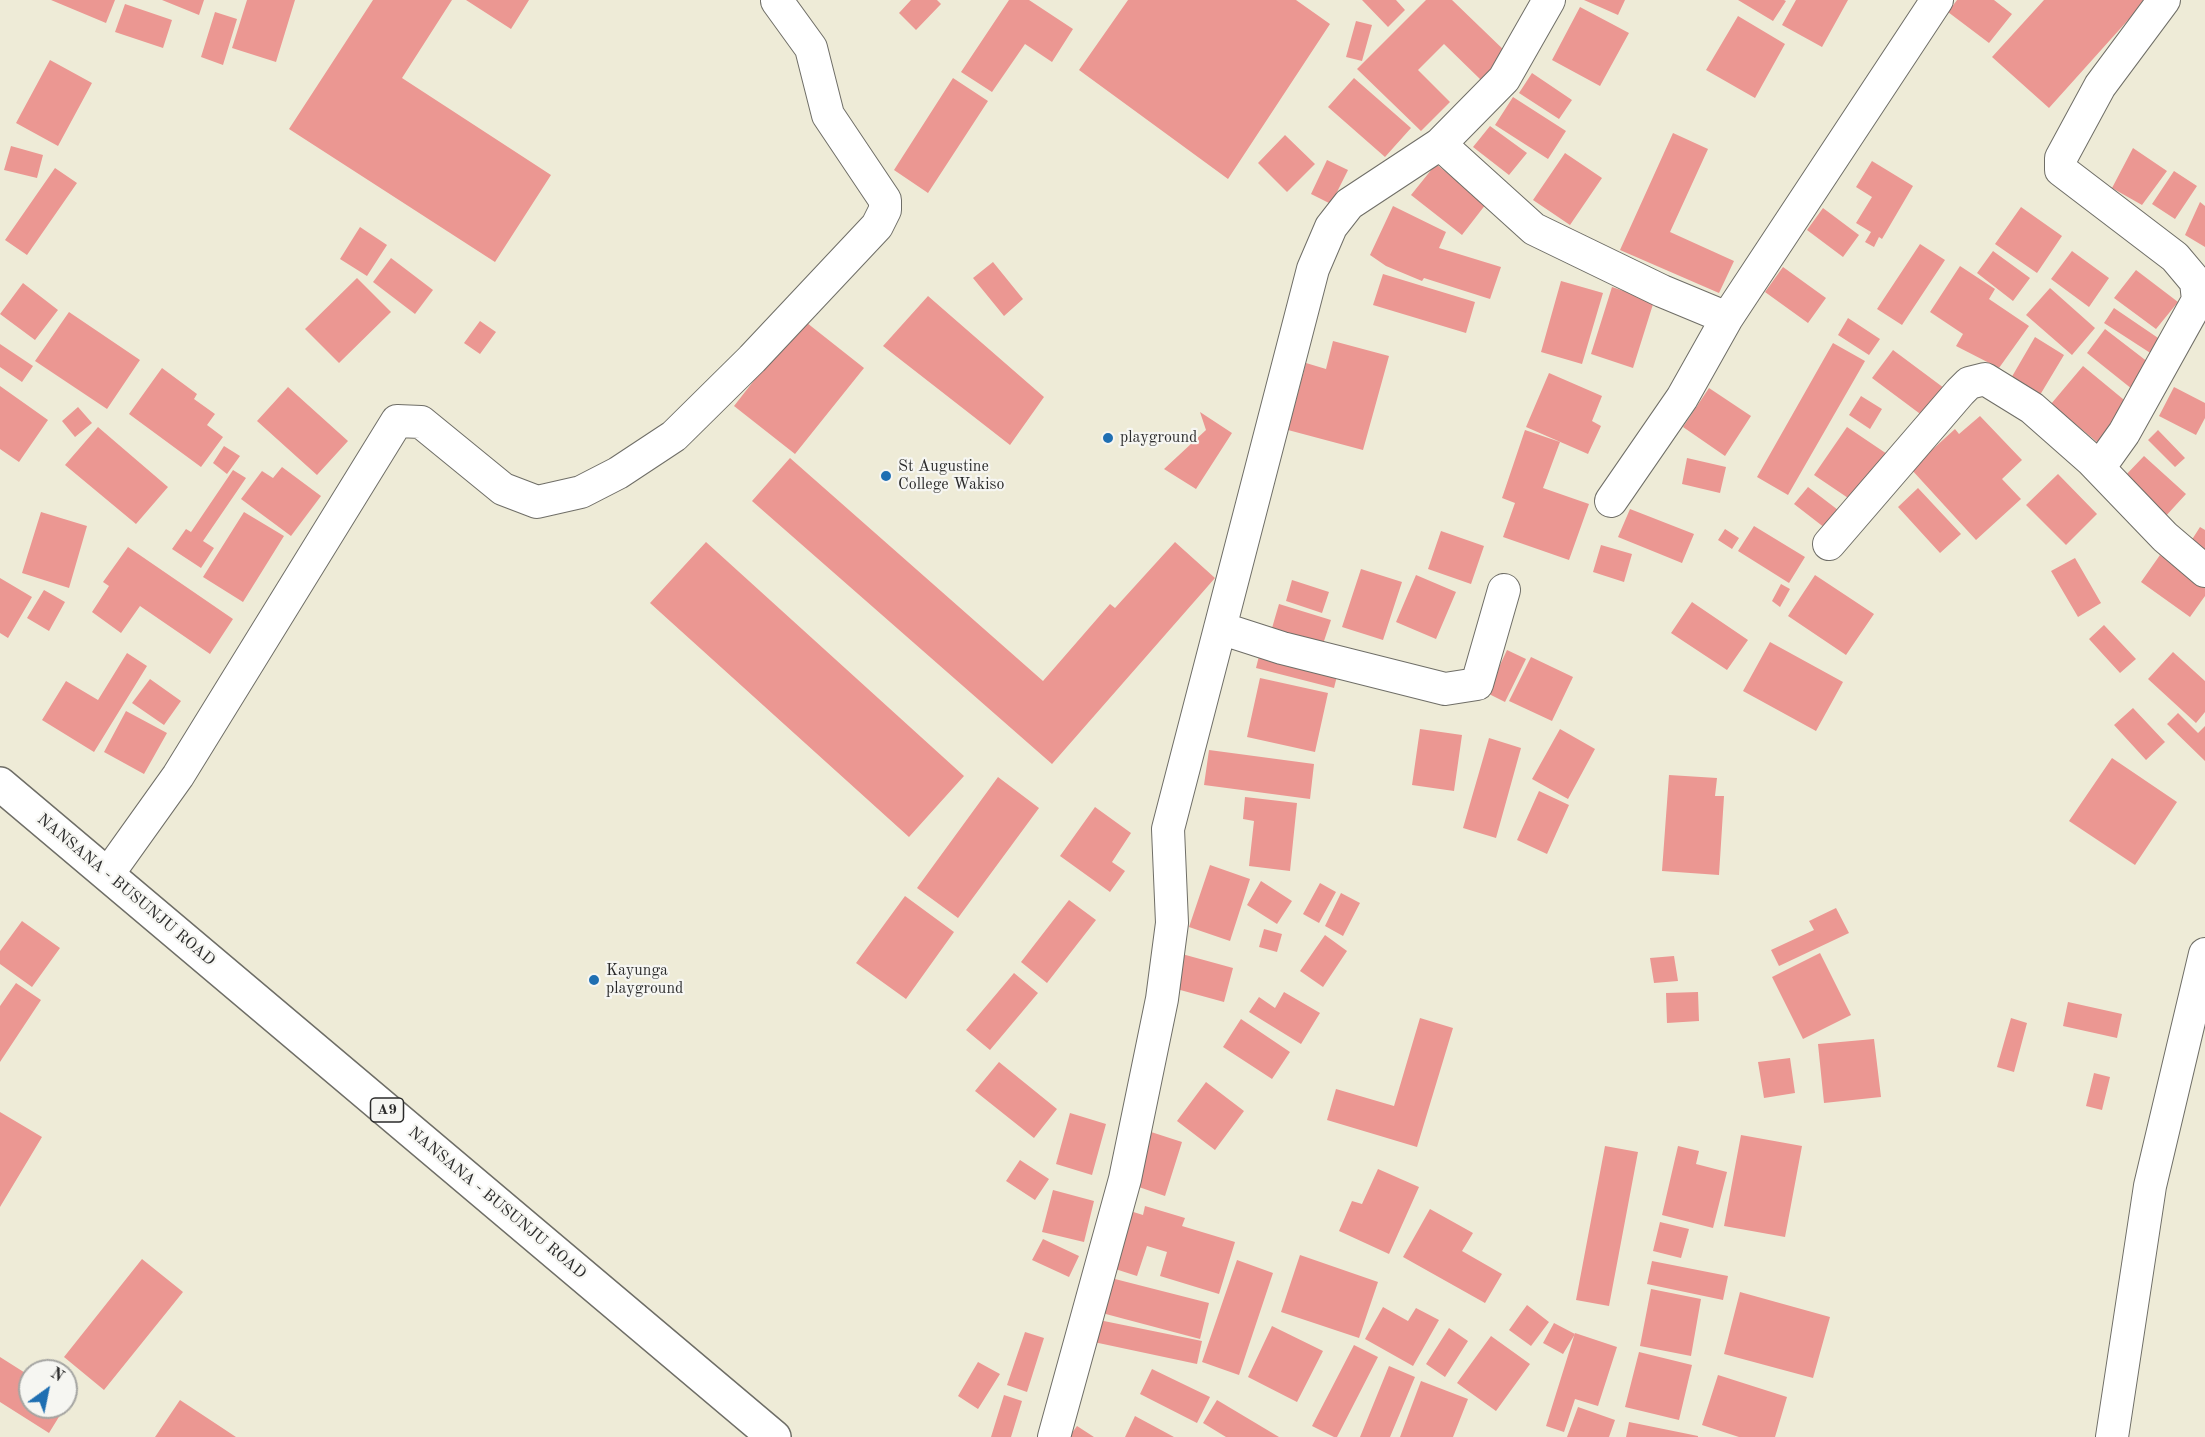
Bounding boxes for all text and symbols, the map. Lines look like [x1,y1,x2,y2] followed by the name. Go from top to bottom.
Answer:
[1120,428,1197,448] place label: playground
[1101,431,1115,445] marker: playground
[898,457,1004,495] place label: St Augustine College Wakiso
[879,469,893,483] marker: St Augustine College Wakiso
[33,810,219,970] street label: NANSANA - BUSUNJU ROAD
[606,961,683,999] place label: Kayunga playground
[587,973,601,987] marker: Kayunga playground
[370,1098,404,1122] road number: A9
[404,1123,590,1283] street label: NANSANA - BUSUNJU ROAD
[18,1359,78,1419] north arrow
[47,1366,66,1386] text: N

